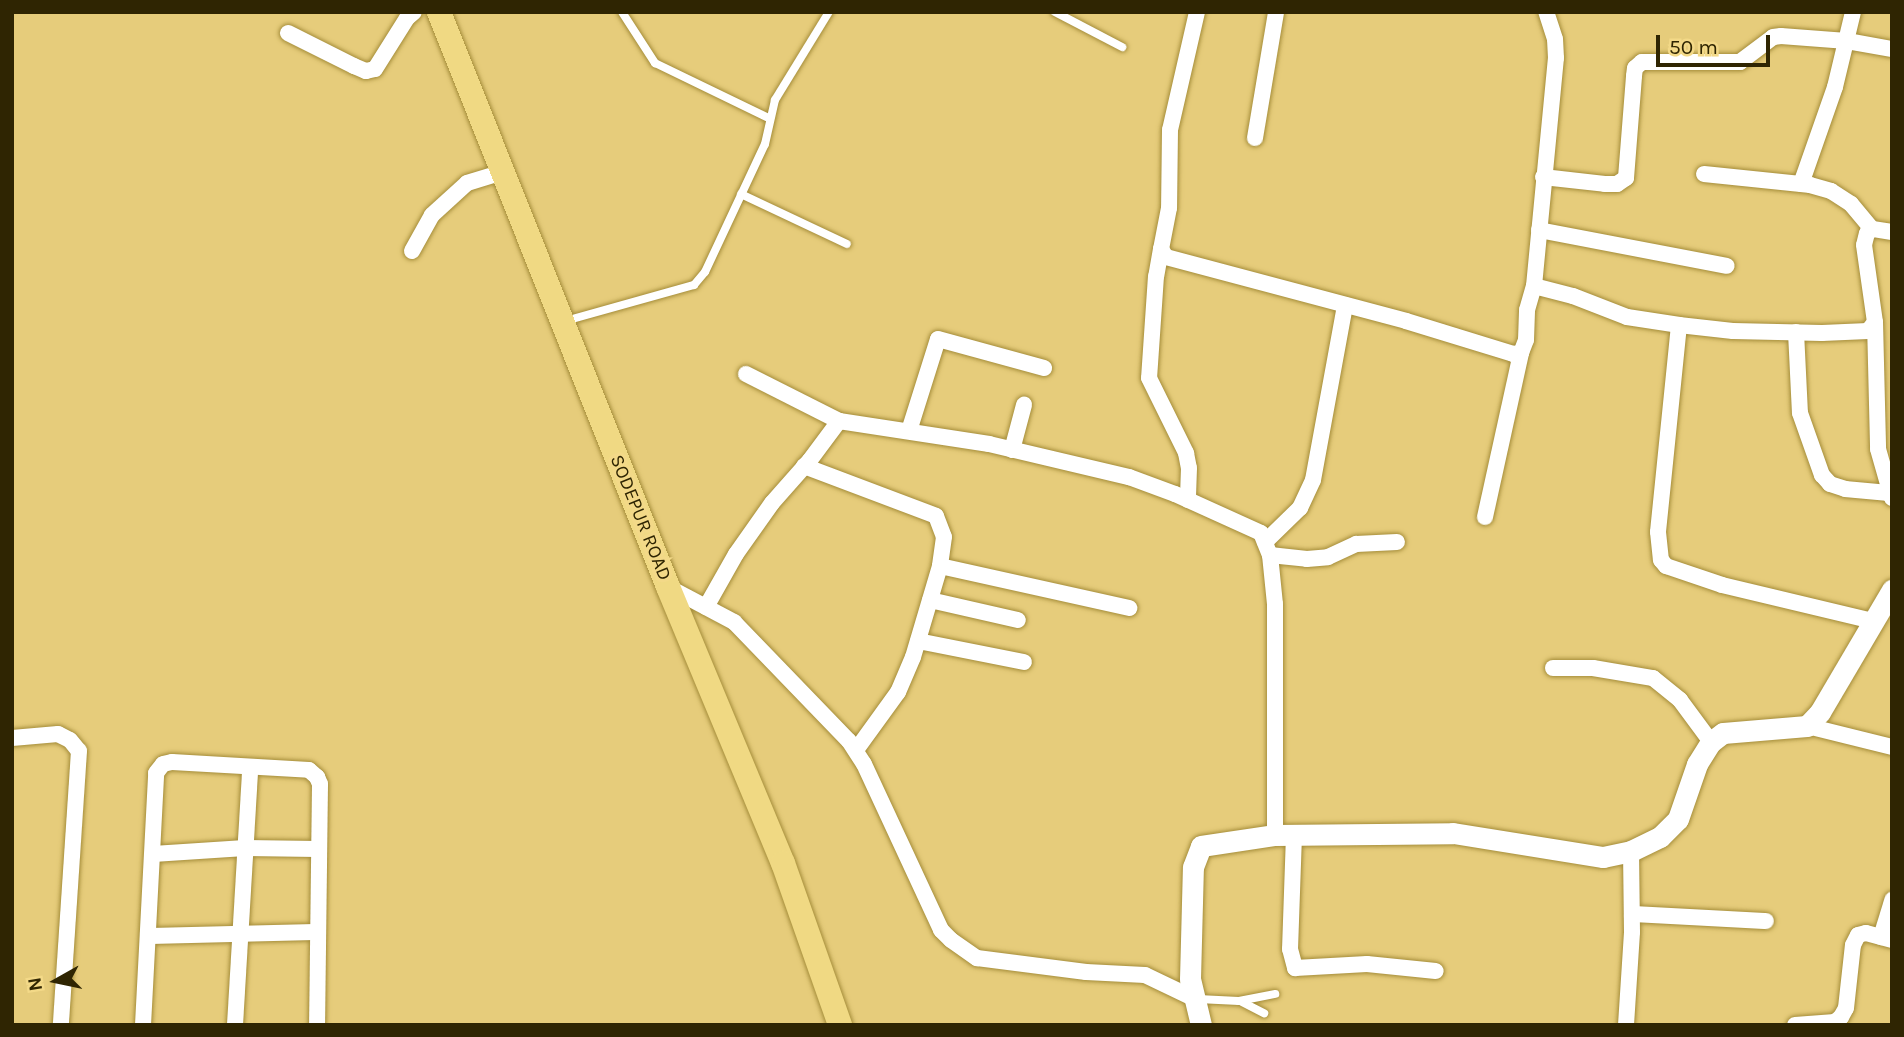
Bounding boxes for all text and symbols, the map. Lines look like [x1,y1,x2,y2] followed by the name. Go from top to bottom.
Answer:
[1659,21,1773,65] scale bar
[1669,35,1718,59] text: 50 m
[604,452,676,584] street label: SODEPUR ROAD
[21,946,91,1016] north arrow
[23,976,47,993] text: N

